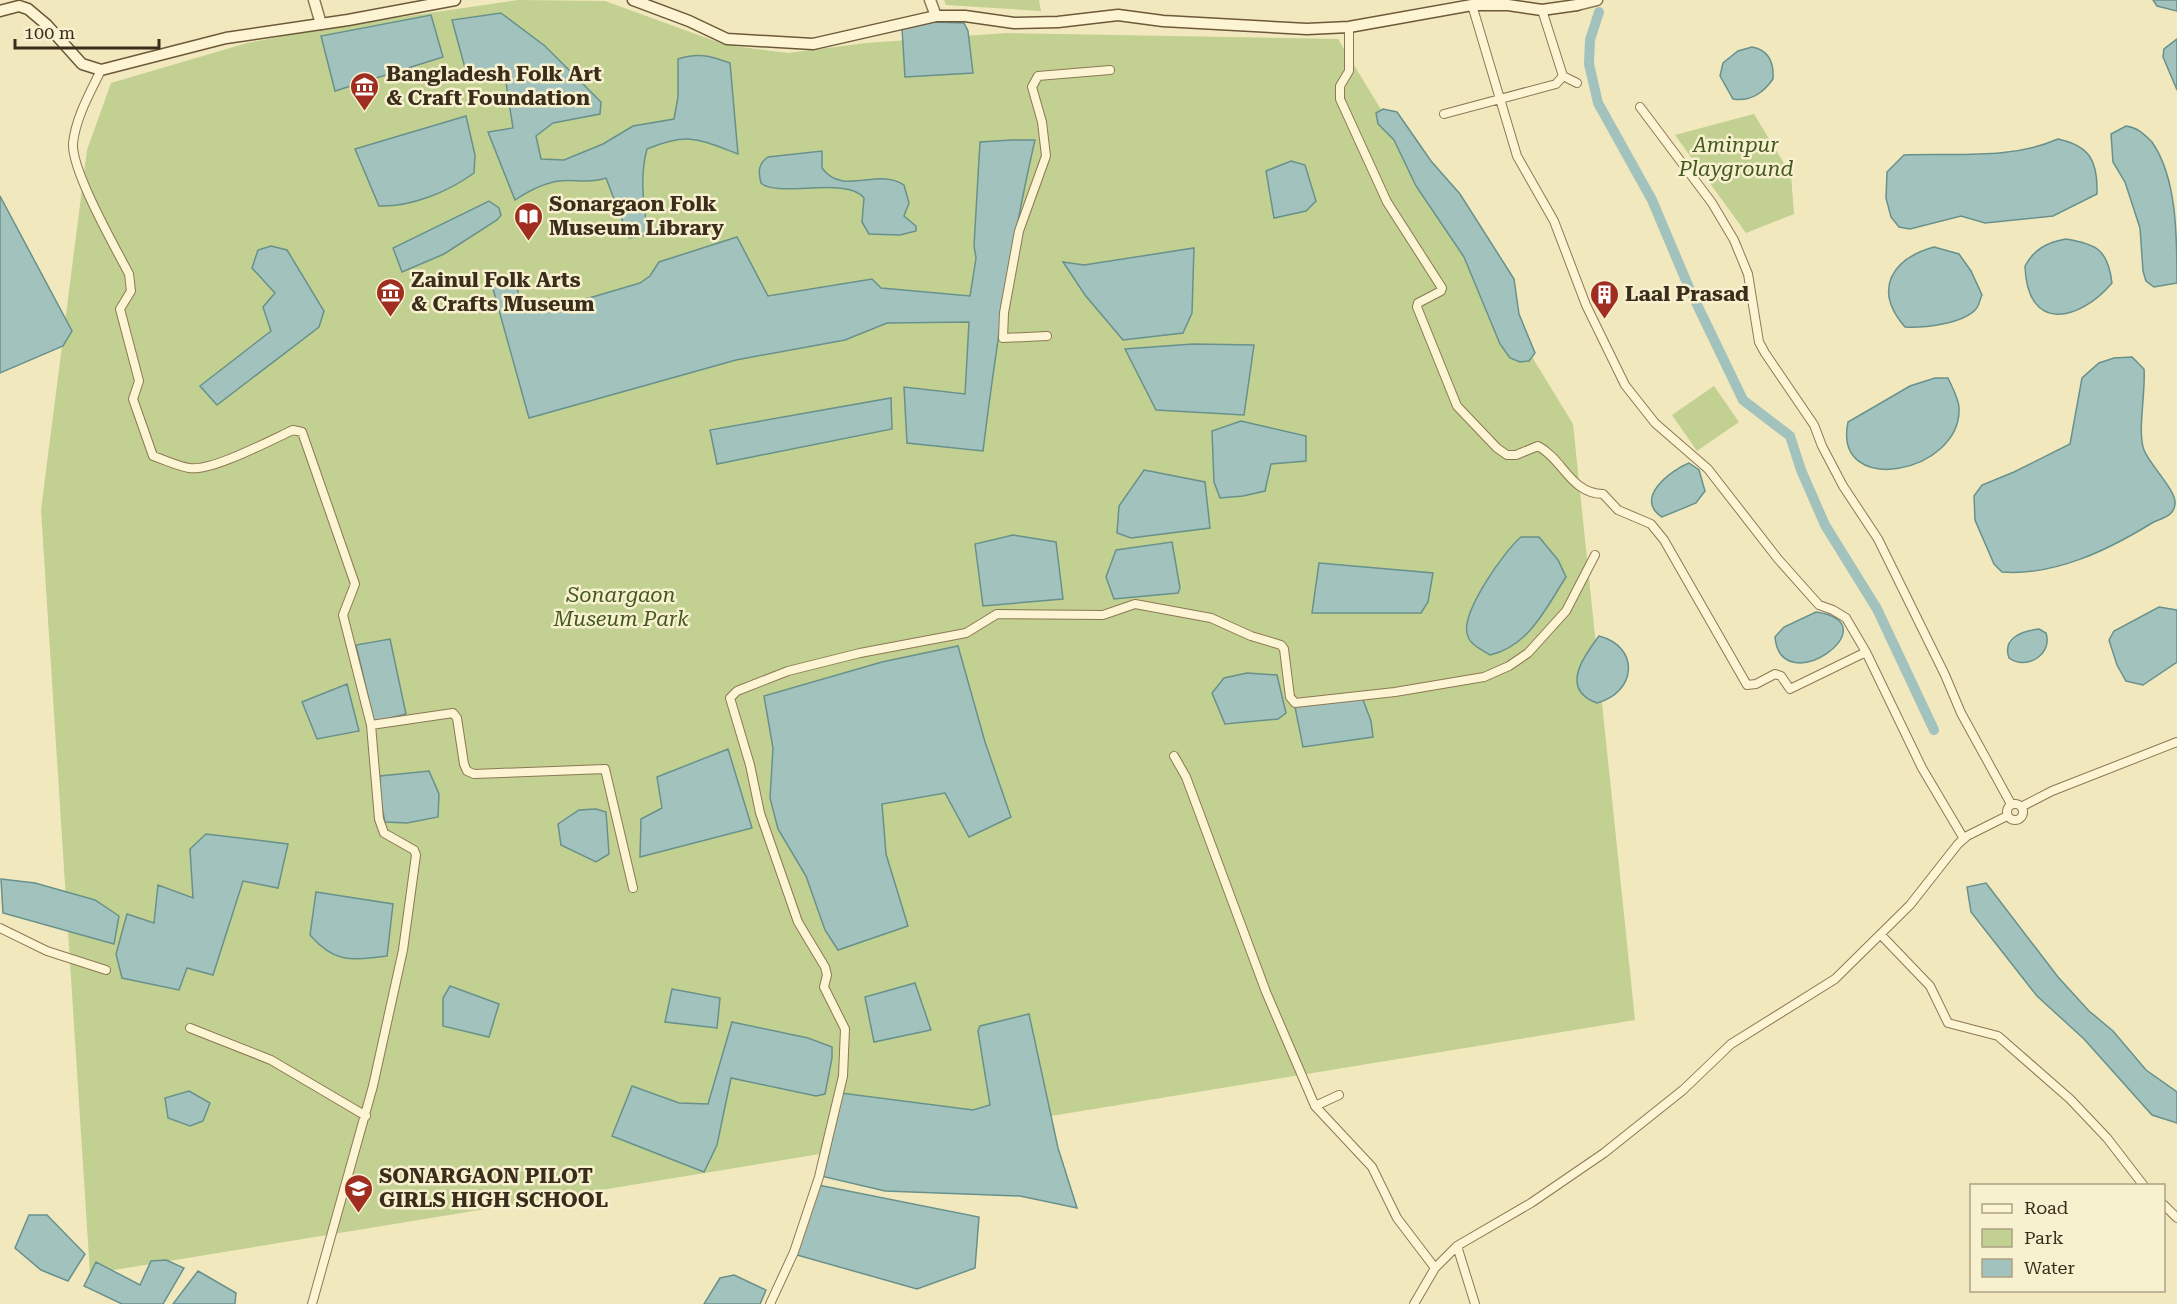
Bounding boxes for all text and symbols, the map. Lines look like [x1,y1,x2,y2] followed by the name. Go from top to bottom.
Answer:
[15,12,159,50] scale bar
[24,22,75,43] text: 100 m
[386,62,602,110] place label: Bangladesh Folk Art & Craft Foundation
[349,70,381,112] museum icon: Bangladesh Folk Art & Craft Foundation
[1678,133,1794,181] park label: Aminpur Playground
[549,192,724,240] place label: Sonargaon Folk Museum Library
[512,200,544,242] library icon: Sonargaon Folk Museum Library
[411,268,594,316] place label: Zainul Folk Arts & Crafts Museum
[374,276,406,318] museum icon: Zainul Folk Arts & Crafts Museum
[1588,278,1620,320] building icon: Laal Prasad
[1625,282,1749,306] place label: Laal Prasad
[552,583,689,631] park label: Sonargaon Museum Park
[379,1164,608,1212] place label: SONARGAON PILOT GIRLS HIGH SCHOOL
[342,1172,374,1214] school or university icon: SONARGAON PILOT GIRLS HIGH SCHOOL
[1970,1184,2165,1292] legend
[2024,1197,2069,1218] text: Road
[2024,1227,2064,1248] text: Park
[2024,1257,2075,1278] text: Water

